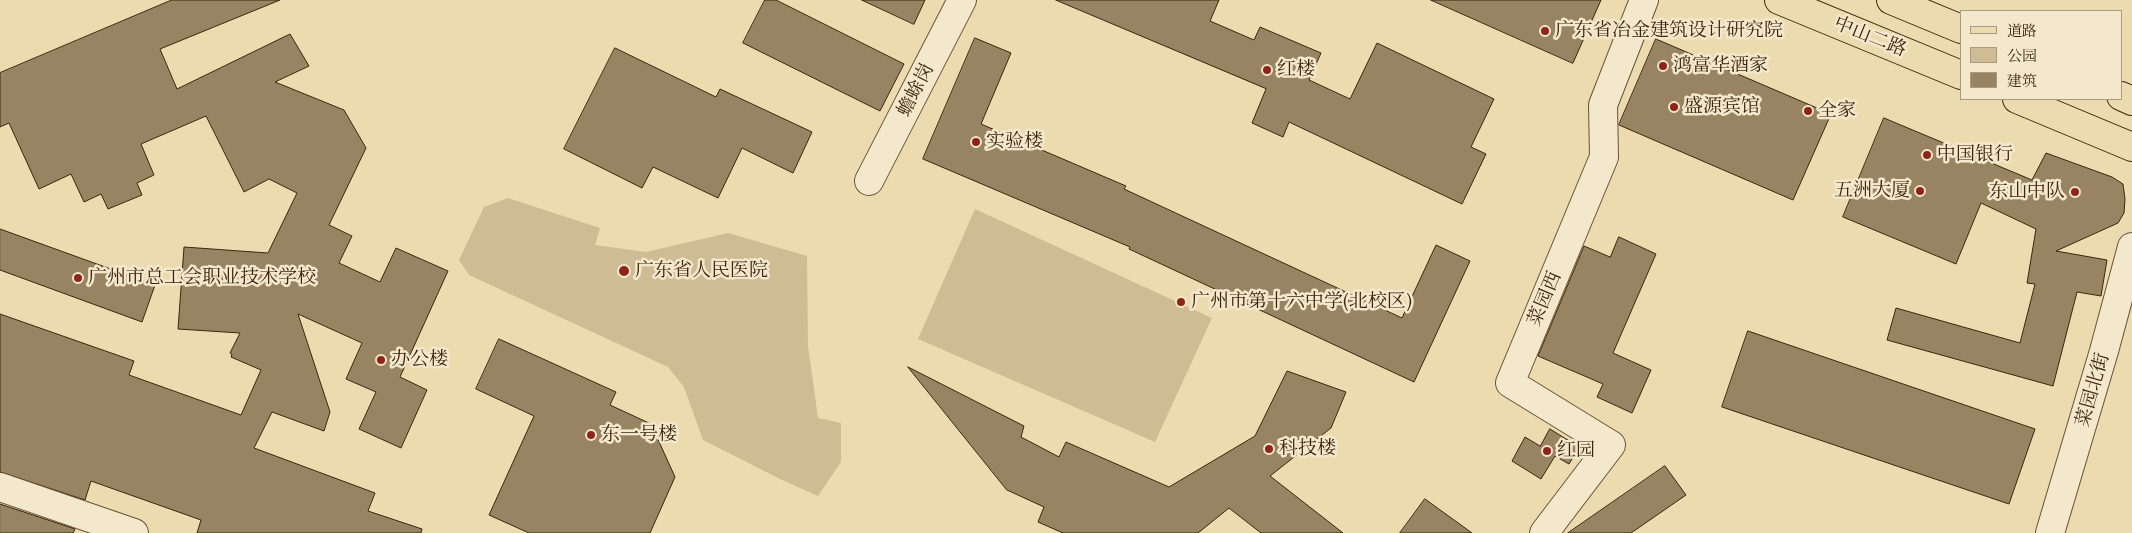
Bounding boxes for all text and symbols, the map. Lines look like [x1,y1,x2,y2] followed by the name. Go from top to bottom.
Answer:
[1960,10,2122,100] legend
[1830,12,1910,62] street label: 中山二路
[1555,20,1783,42] place label: 广东省冶金建筑设计研究院
[2007,21,2037,40] text: 道路
[1539,25,1551,37] marker: 广东省冶金建筑设计研究院
[2007,46,2037,65] text: 公园
[1673,55,1768,77] place label: 鸿富华酒家
[893,59,939,121] street label: 蟾蜍岗
[1277,59,1315,81] place label: 红楼
[1657,60,1669,72] marker: 鸿富华酒家
[1261,64,1273,76] marker: 红楼
[2007,71,2037,90] text: 建筑
[1684,96,1760,118] place label: 盛源宾馆
[1818,100,1856,122] place label: 全家
[1668,101,1680,113] marker: 盛源宾馆
[1802,105,1814,117] marker: 全家
[986,131,1043,153] place label: 实验楼
[970,136,982,148] marker: 实验楼
[1937,144,2013,166] place label: 中国银行
[1921,149,1933,161] marker: 中国银行
[1834,180,1910,202] place label: 五洲大厦
[1989,181,2065,203] place label: 东山中队
[1914,185,1926,197] marker: 五洲大厦
[2069,186,2081,198] marker: 东山中队
[635,260,768,282] place label: 广东省人民医院
[617,264,631,278] marker: 广东省人民医院
[88,267,316,289] place label: 广州市总工会职业技术学校
[1523,268,1567,330] street label: 菜园西
[72,272,84,284] marker: 广州市总工会职业技术学校
[1191,291,1412,313] place label: 广州市第十六中学(北校区)
[1175,296,1187,308] marker: 广州市第十六中学(北校区)
[391,349,448,371] place label: 办公楼
[2072,350,2114,430] street label: 菜园北街
[375,354,387,366] marker: 办公楼
[601,424,677,446] place label: 东一号楼
[585,429,597,441] marker: 东一号楼
[1279,438,1336,460] place label: 科技楼
[1557,440,1595,462] place label: 红园
[1263,443,1275,455] marker: 科技楼
[1541,445,1553,457] marker: 红园

